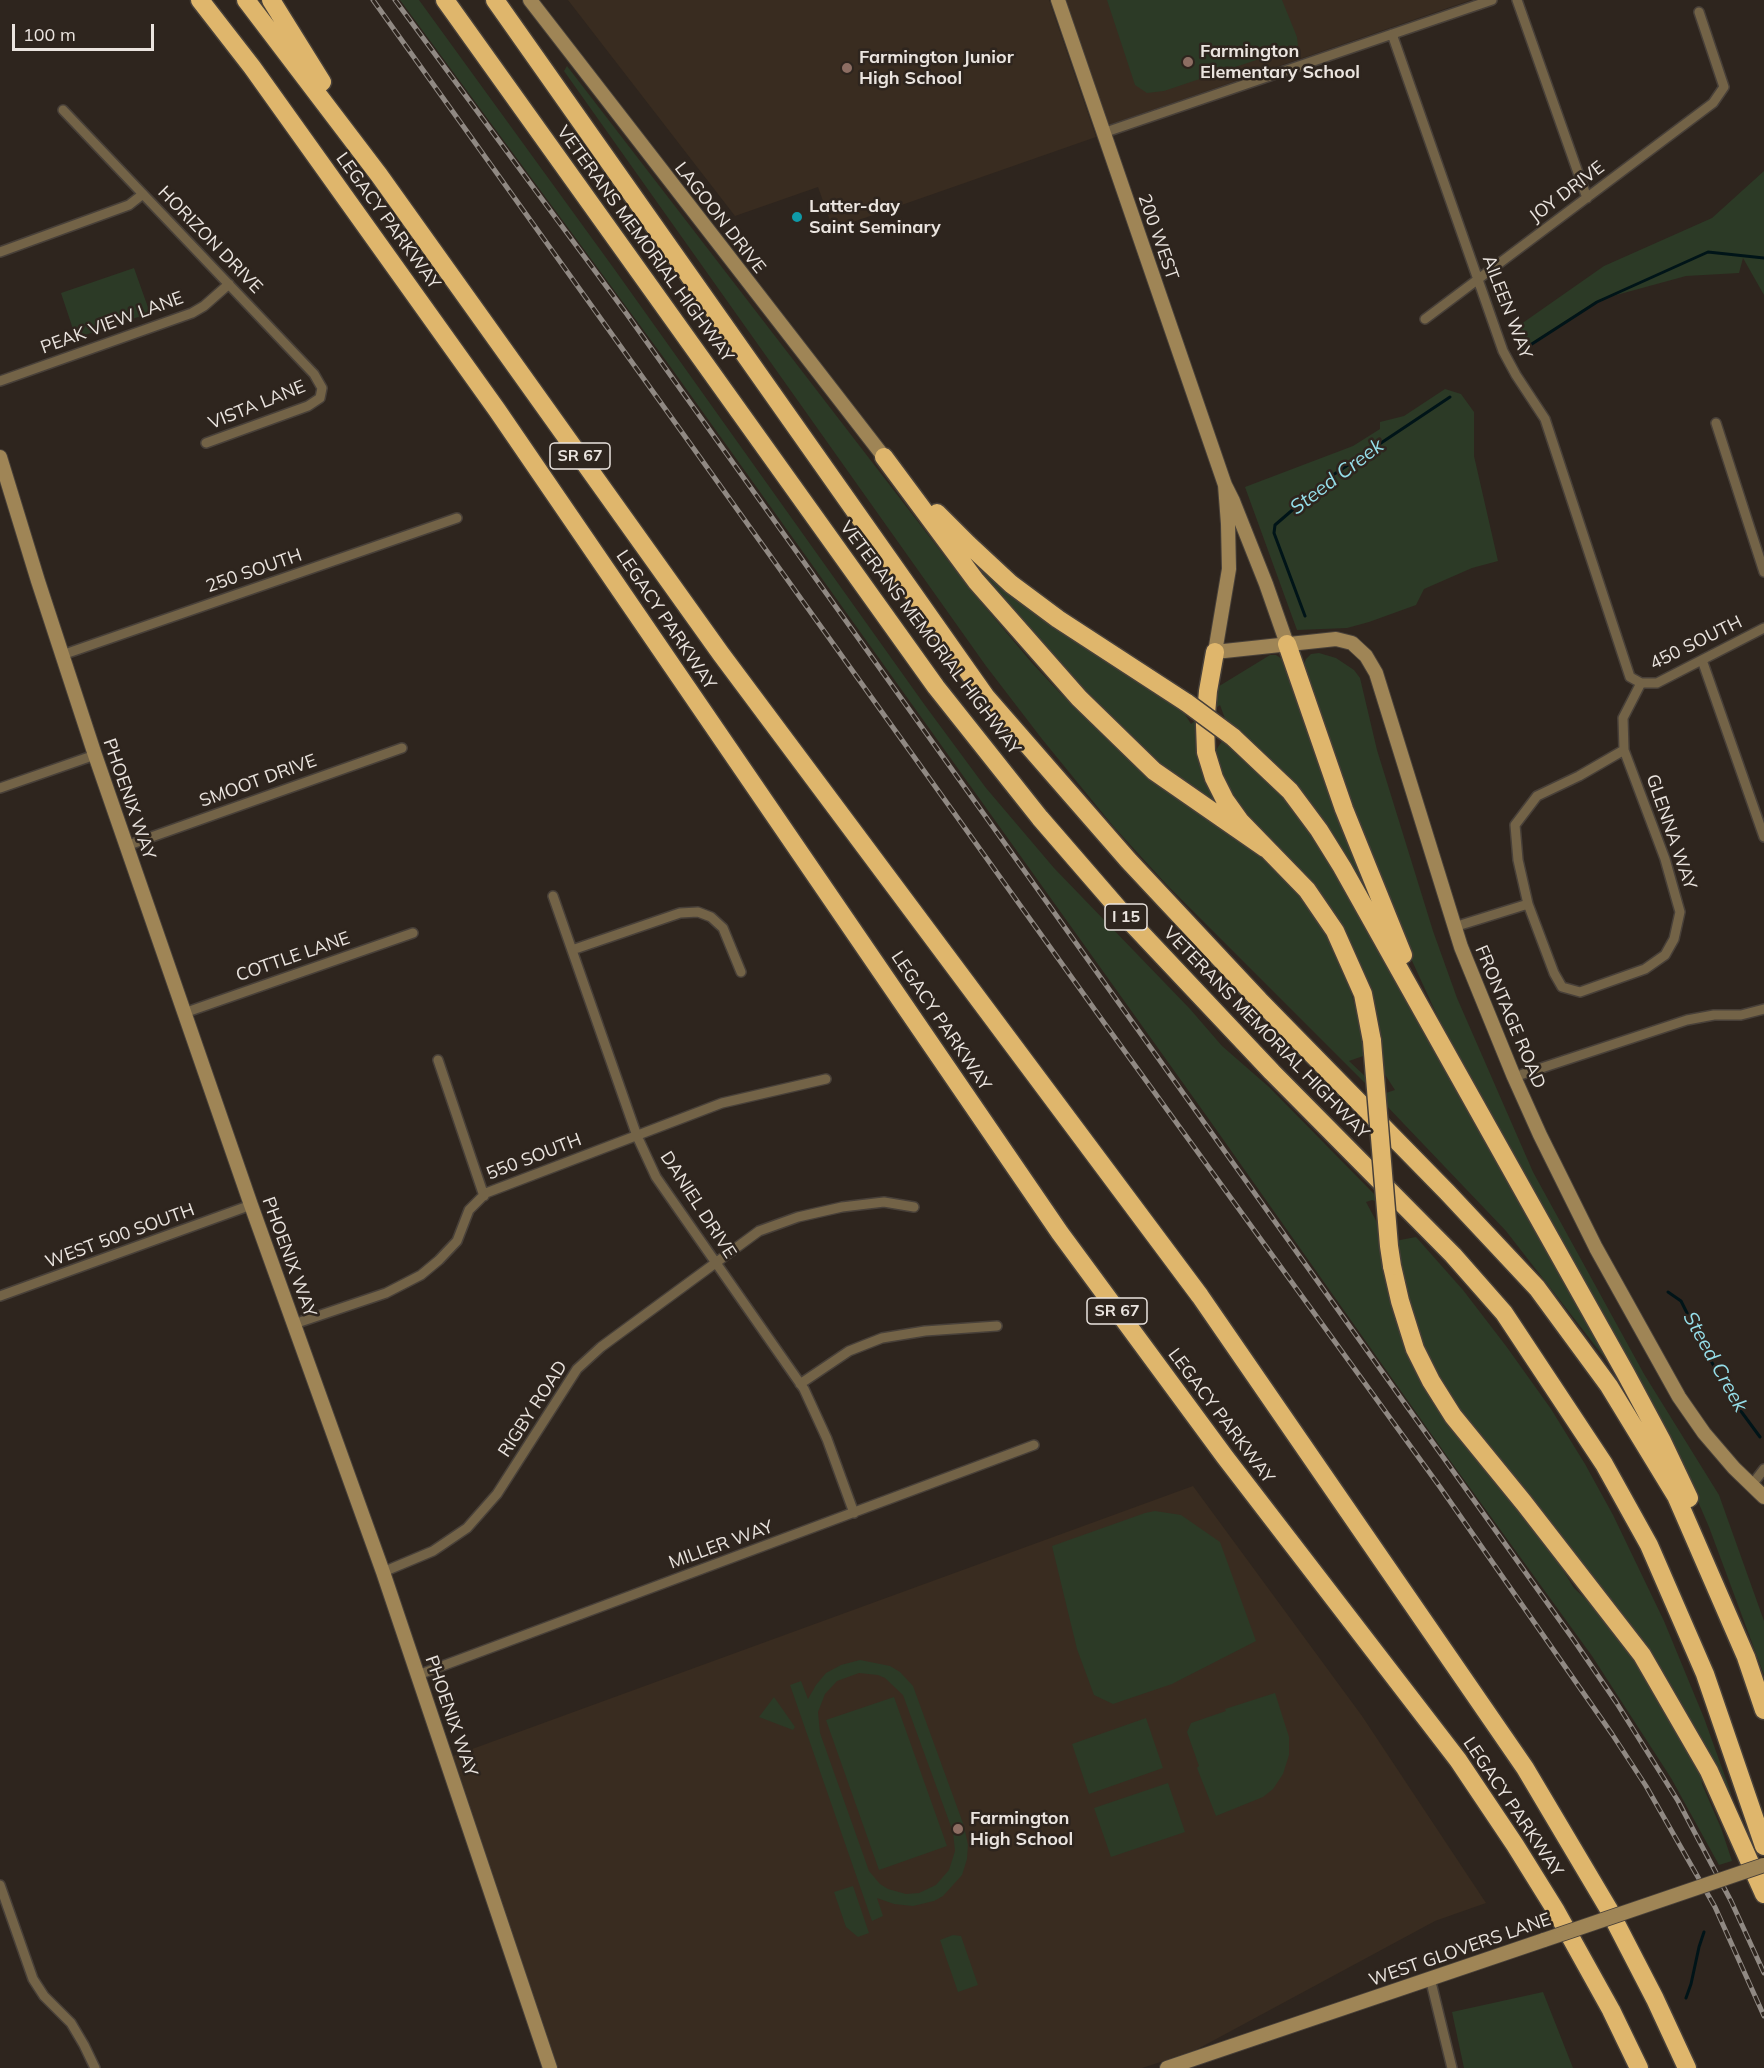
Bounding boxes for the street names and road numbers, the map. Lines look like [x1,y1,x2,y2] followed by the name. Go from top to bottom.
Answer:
[552,122,738,366] street label: VETERANS MEMORIAL HIGHWAY
[331,149,445,293] street label: LEGACY PARKWAY
[1525,157,1609,227] street label: JOY DRIVE
[670,158,770,278] street label: LAGOON DRIVE
[153,182,267,298] street label: HORIZON DRIVE
[1133,191,1183,283] street label: 200 WEST
[1477,252,1537,362] street label: AILEEN WAY
[38,287,186,359] street label: PEAK VIEW LANE
[206,376,308,434] street label: VISTA LANE
[550,443,610,469] road number: SR 67
[835,517,1025,759] street label: VETERANS MEMORIAL HIGHWAY
[203,545,305,597] street label: 250 SOUTH
[611,546,721,694] street label: LEGACY PARKWAY
[1646,611,1746,675] street label: 450 SOUTH
[98,736,160,862] street label: PHOENIX WAY
[197,750,319,812] street label: SMOOT DRIVE
[1641,772,1701,892] street label: GLENNA WAY
[1105,904,1147,930] road number: I 15
[1159,922,1373,1144] street label: VETERANS MEMORIAL HIGHWAY
[233,927,353,987] street label: COTTLE LANE
[1470,942,1550,1092] street label: FRONTAGE ROAD
[886,947,996,1095] street label: LEGACY PARKWAY
[483,1129,585,1185] street label: 550 SOUTH
[655,1147,741,1263] street label: DANIEL DRIVE
[257,1194,321,1320] street label: PHOENIX WAY
[43,1199,197,1273] street label: WEST 500 SOUTH
[1087,1298,1147,1324] road number: SR 67
[1163,1344,1279,1488] street label: LEGACY PARKWAY
[494,1357,572,1461] street label: RIGBY ROAD
[666,1516,776,1574] street label: MILLER WAY
[420,1653,482,1779] street label: PHOENIX WAY
[1458,1733,1568,1881] street label: LEGACY PARKWAY
[1366,1909,1554,1991] street label: WEST GLOVERS LANE

